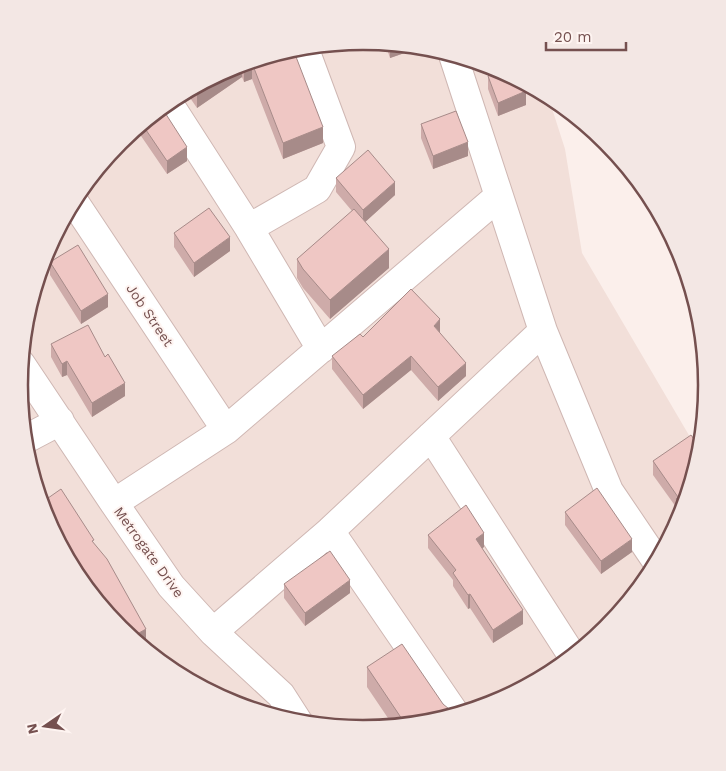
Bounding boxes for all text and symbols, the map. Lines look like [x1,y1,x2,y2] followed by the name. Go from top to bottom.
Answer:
[546,20,626,52] scale bar
[554,28,592,46] text: 20 m
[123,281,177,349] street label: Job Street
[111,504,187,600] street label: Metrogate Drive
[20,701,70,751] north arrow
[23,722,41,736] text: N

